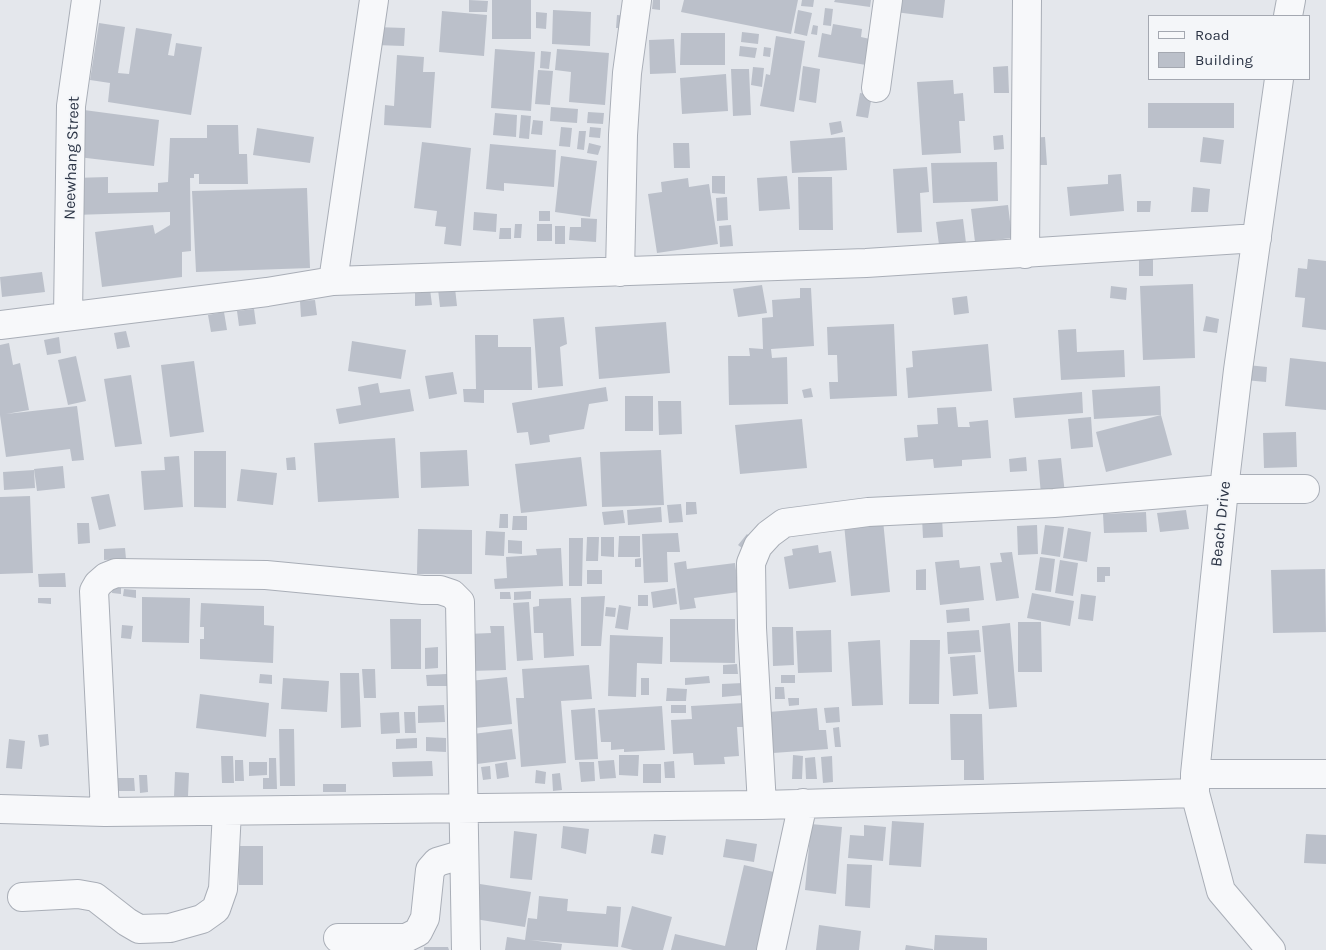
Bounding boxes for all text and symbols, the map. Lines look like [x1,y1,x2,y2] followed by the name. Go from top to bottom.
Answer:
[1148,15,1311,80] legend
[1195,26,1230,44] text: Road
[1195,51,1253,69] text: Building
[60,96,84,220] street label: Neewhang Street
[1207,480,1235,568] street label: Beach Drive

